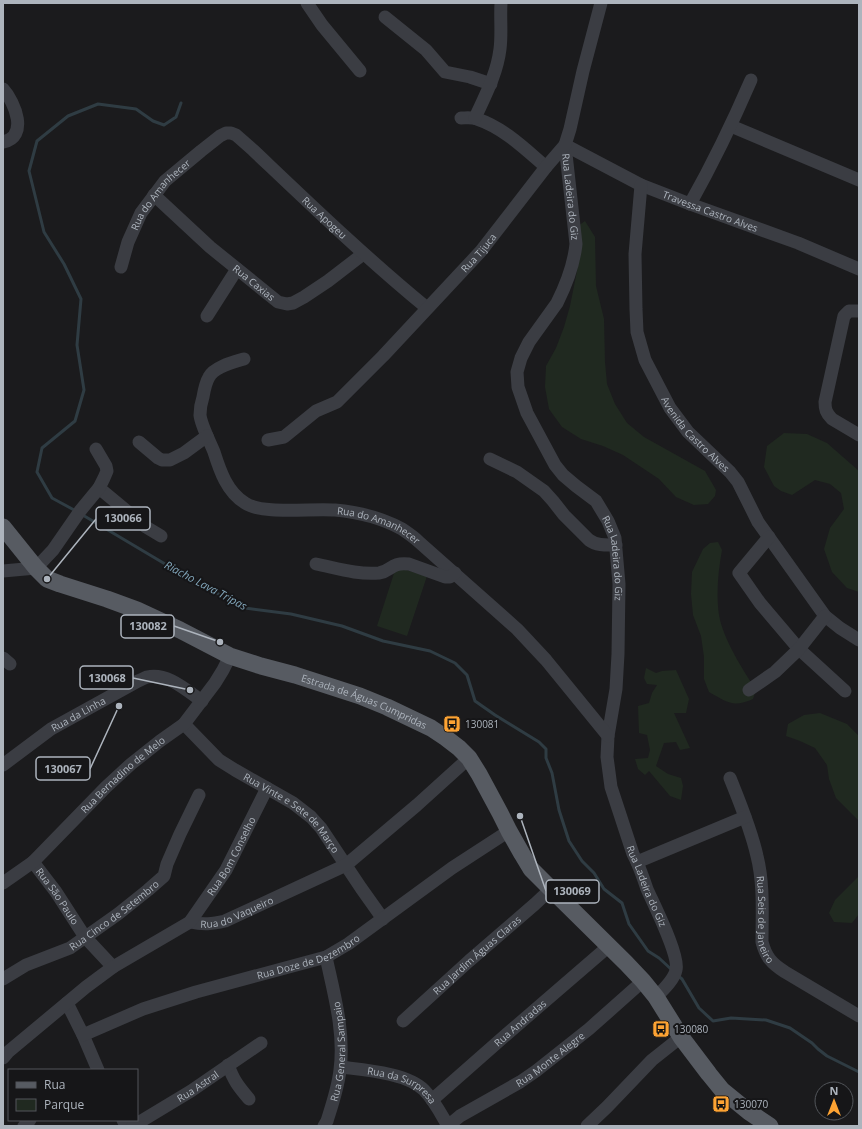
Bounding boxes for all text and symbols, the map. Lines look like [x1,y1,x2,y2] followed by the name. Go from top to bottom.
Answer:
[559,153,583,241] street label: Rua Ladeira do Giz
[127,156,193,232] street label: Rua do Amanhecer
[661,187,760,235] street label: Travessa Castro Alves
[299,193,350,242] street label: Rua Apogeu
[458,230,499,275] street label: Rua Tijuca
[230,261,278,304] street label: Rua Caxias
[658,394,733,475] street label: Avenida Castro Alves
[336,503,423,547] street label: Rua do Amanhecer
[96,507,150,530] callout: 130066
[104,510,142,525] text: 130066
[599,513,626,601] street label: Rua Ladeira do Giz
[162,557,250,613] water label: Riacho Lava Tripas
[121,615,174,638] callout: 130082
[129,618,167,633] text: 130082
[80,666,133,689] callout: 130068
[88,670,126,685] text: 130068
[300,671,430,732] street label: Estrada de Águas Cumpridas
[48,693,108,735] street label: Rua da Linha
[442,714,462,734] bus stop icon: 130081
[465,717,499,731] place label: 130081
[77,733,168,816] street label: Rua Bernadino de Melo
[36,757,90,780] callout: 130067
[44,761,82,776] text: 130067
[241,769,343,856] street label: Rua Vinte e Sete de Março
[203,814,259,898] street label: Rua Bom Conselho
[624,843,670,929] street label: Rua Ladeira do Giz
[33,865,82,927] street label: Rua São Paulo
[754,875,777,966] street label: Rua Seis de Janeiro
[66,877,162,953] street label: Rua Cinco de Setembro
[546,880,599,903] callout: 130069
[553,883,591,898] text: 130069
[200,893,275,931] street label: Rua do Vaqueiro
[430,912,524,998] street label: Rua Jardim Águas Claras
[255,931,362,982] street label: Rua Doze de Dezembro
[491,996,549,1049] street label: Rua Andradas
[327,1000,348,1103] street label: Rua General Sampaio
[651,1019,671,1039] bus stop icon: 130080
[674,1022,709,1036] place label: 130080
[513,1028,587,1090] street label: Rua Monte Alegre
[366,1063,440,1106] street label: Rua da Surpresa
[174,1067,221,1105] street label: Rua Astral
[8,1069,138,1121] legend
[44,1076,65,1093] text: Rua
[814,1081,854,1121] north arrow
[830,1083,838,1098] text: N
[711,1094,731,1114] bus stop icon: 130070
[44,1096,84,1113] text: Parque
[734,1097,769,1111] place label: 130070

